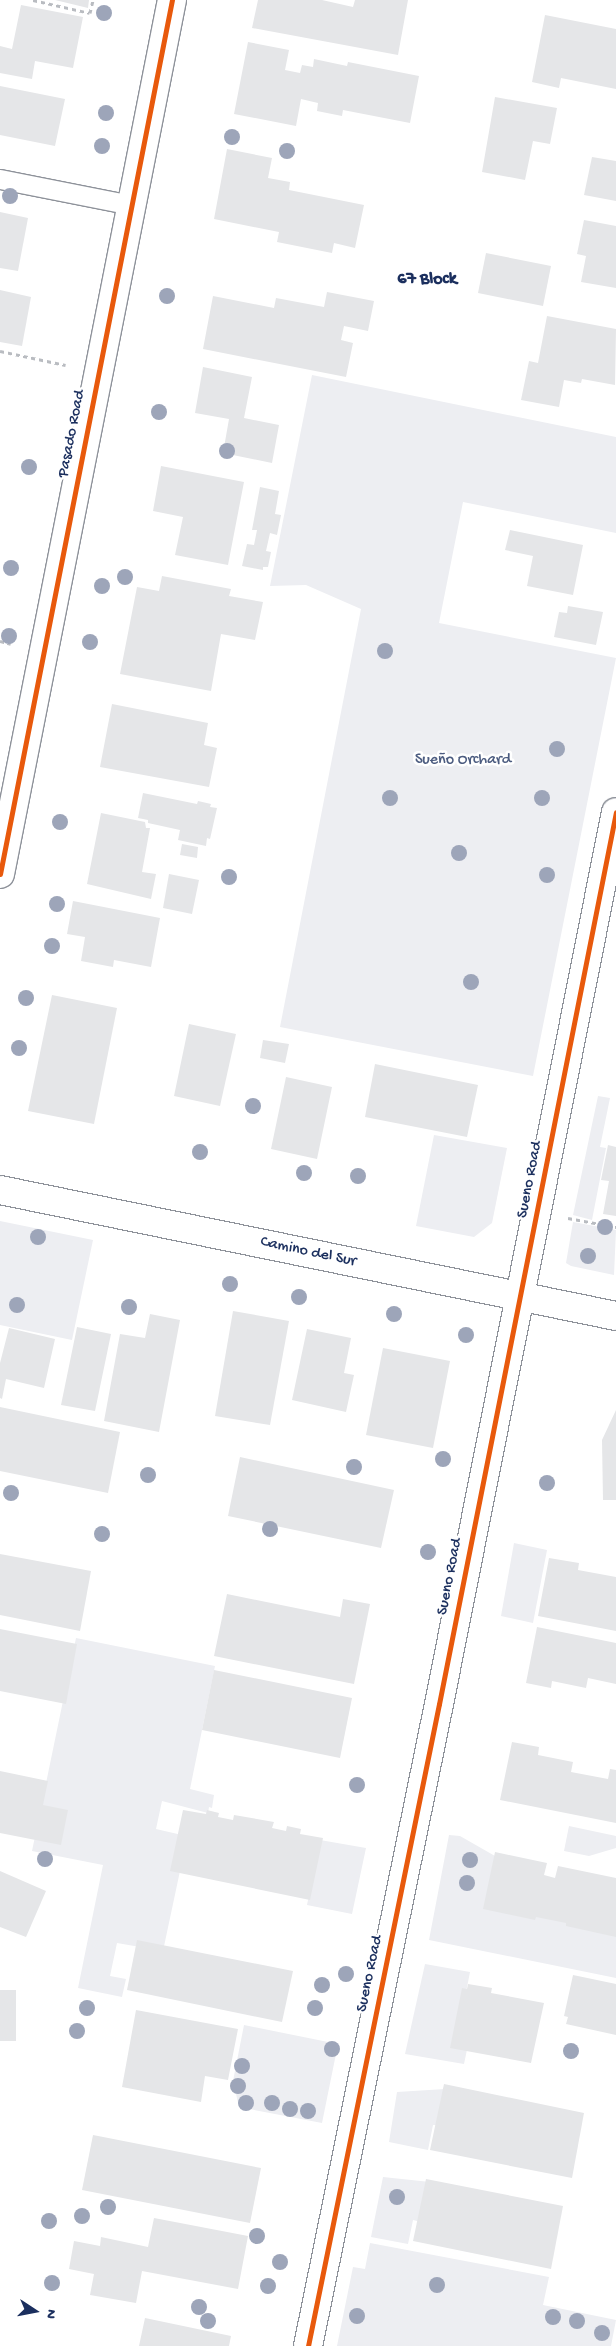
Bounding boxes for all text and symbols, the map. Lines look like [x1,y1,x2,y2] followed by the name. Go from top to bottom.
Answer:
[397,269,457,291] district label: 67 Block
[55,389,91,479] street label: Pasado Road
[415,751,511,771] park label: Sueño Orchard
[514,1140,548,1220] street label: Sueno Road
[258,1233,358,1273] street label: Camino del Sur
[434,1537,468,1617] street label: Sueno Road
[354,1934,388,2014] street label: Sueno Road
[10,2286,60,2336] north arrow
[41,2308,59,2320] text: N

